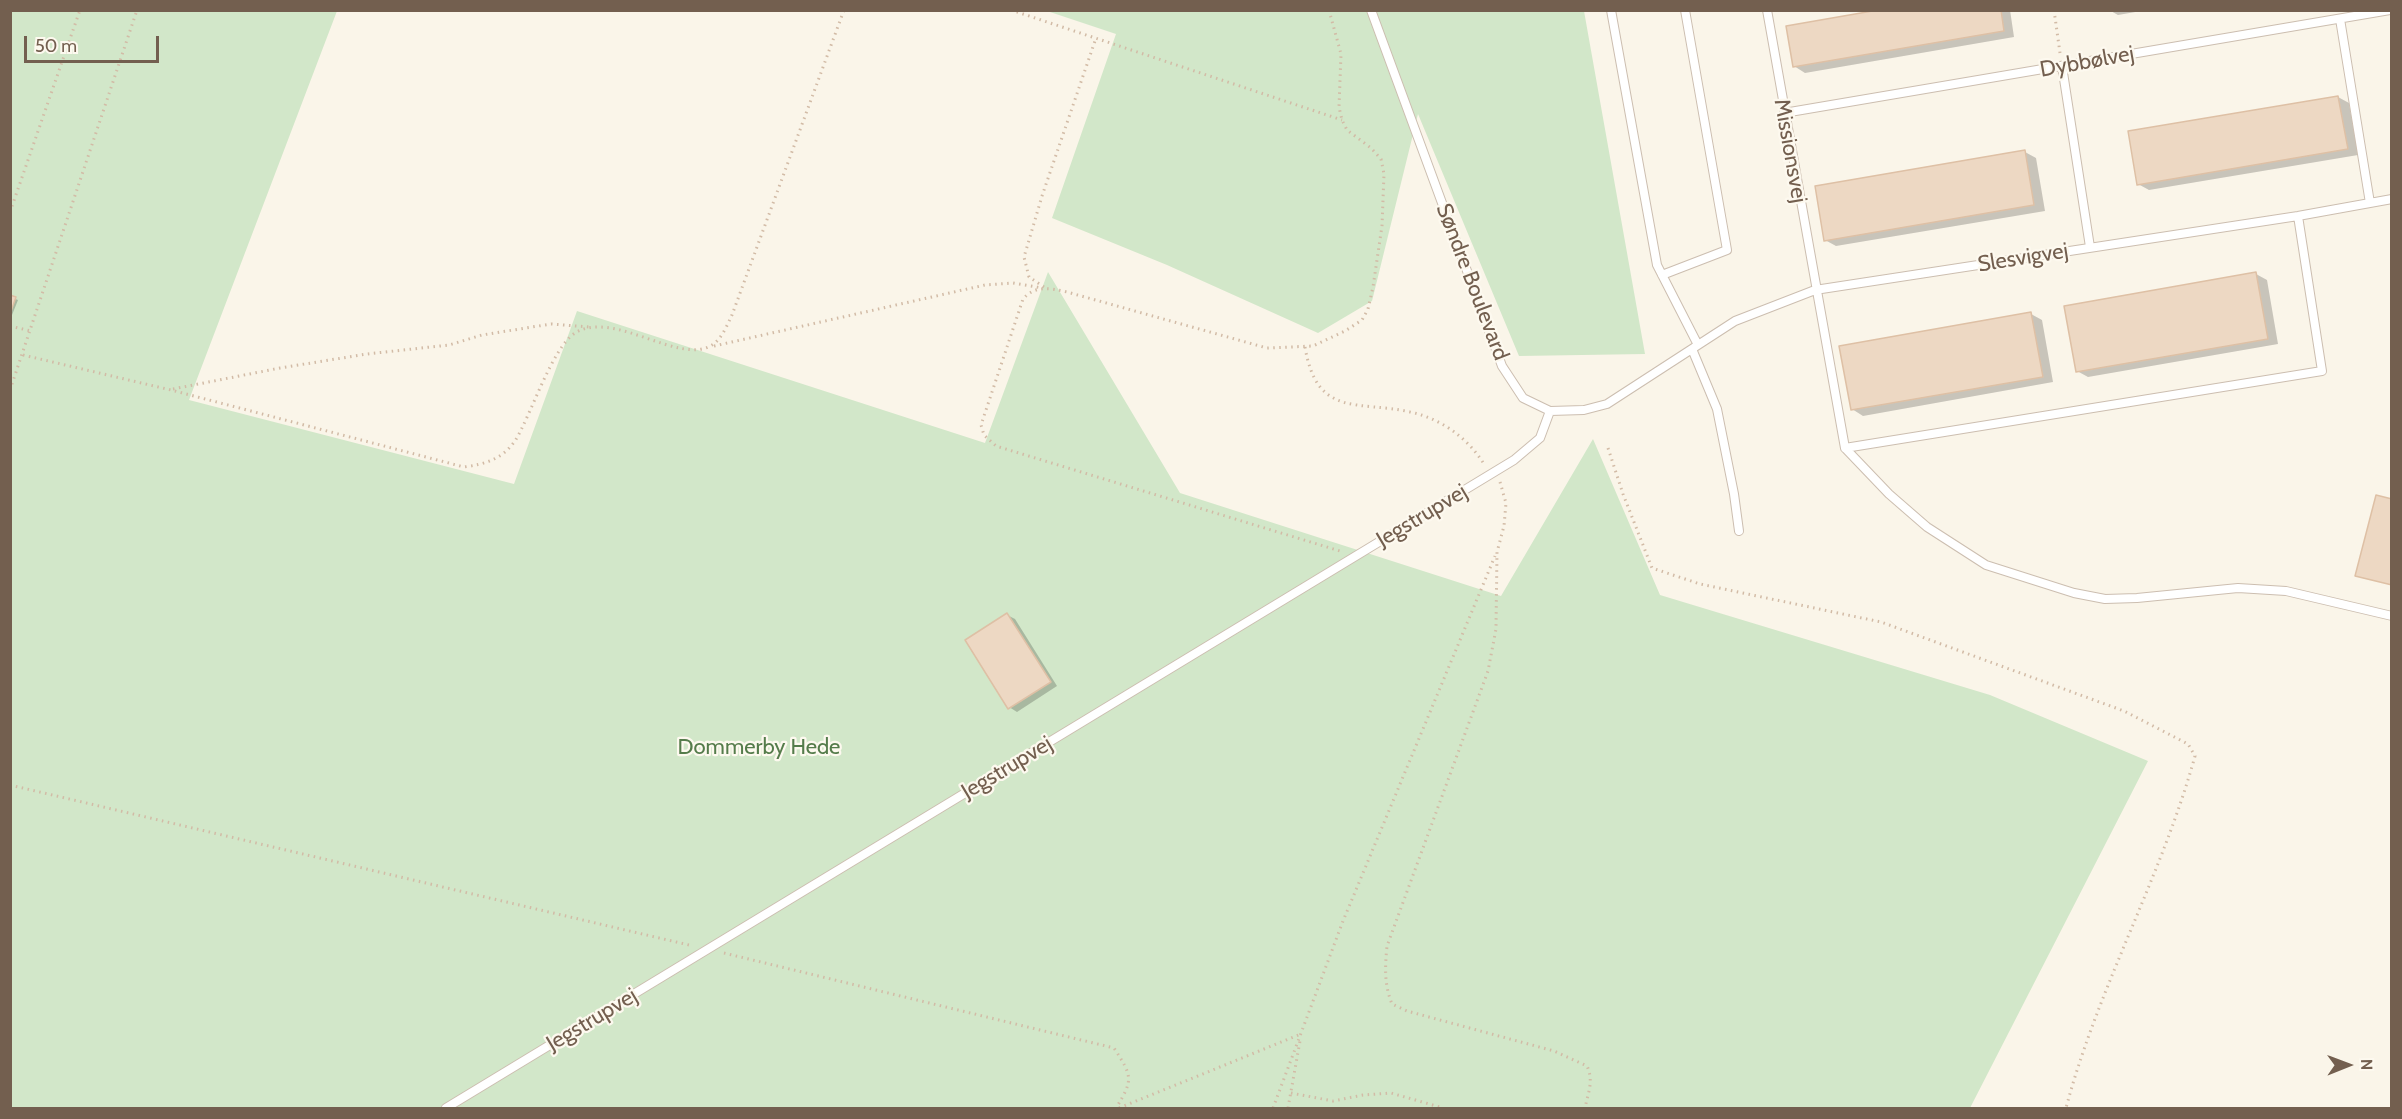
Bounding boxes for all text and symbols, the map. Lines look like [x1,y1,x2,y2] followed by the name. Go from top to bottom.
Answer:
[27,24,162,62] scale bar
[35,35,77,57] text: 50 m
[2038,41,2136,83] street label: Dybbølvej
[1768,97,1812,205] street label: Missionsvej
[1430,200,1514,364] street label: Søndre Boulevard
[1976,238,2070,278] street label: Slesvigvej
[1372,479,1472,553] street label: Jegstrupvej
[957,731,1057,805] street label: Jegstrupvej
[678,735,840,761] park label: Dommerby Hede
[542,983,642,1057] street label: Jegstrupvej
[2318,1035,2378,1095] north arrow
[2357,1059,2376,1070] text: N

